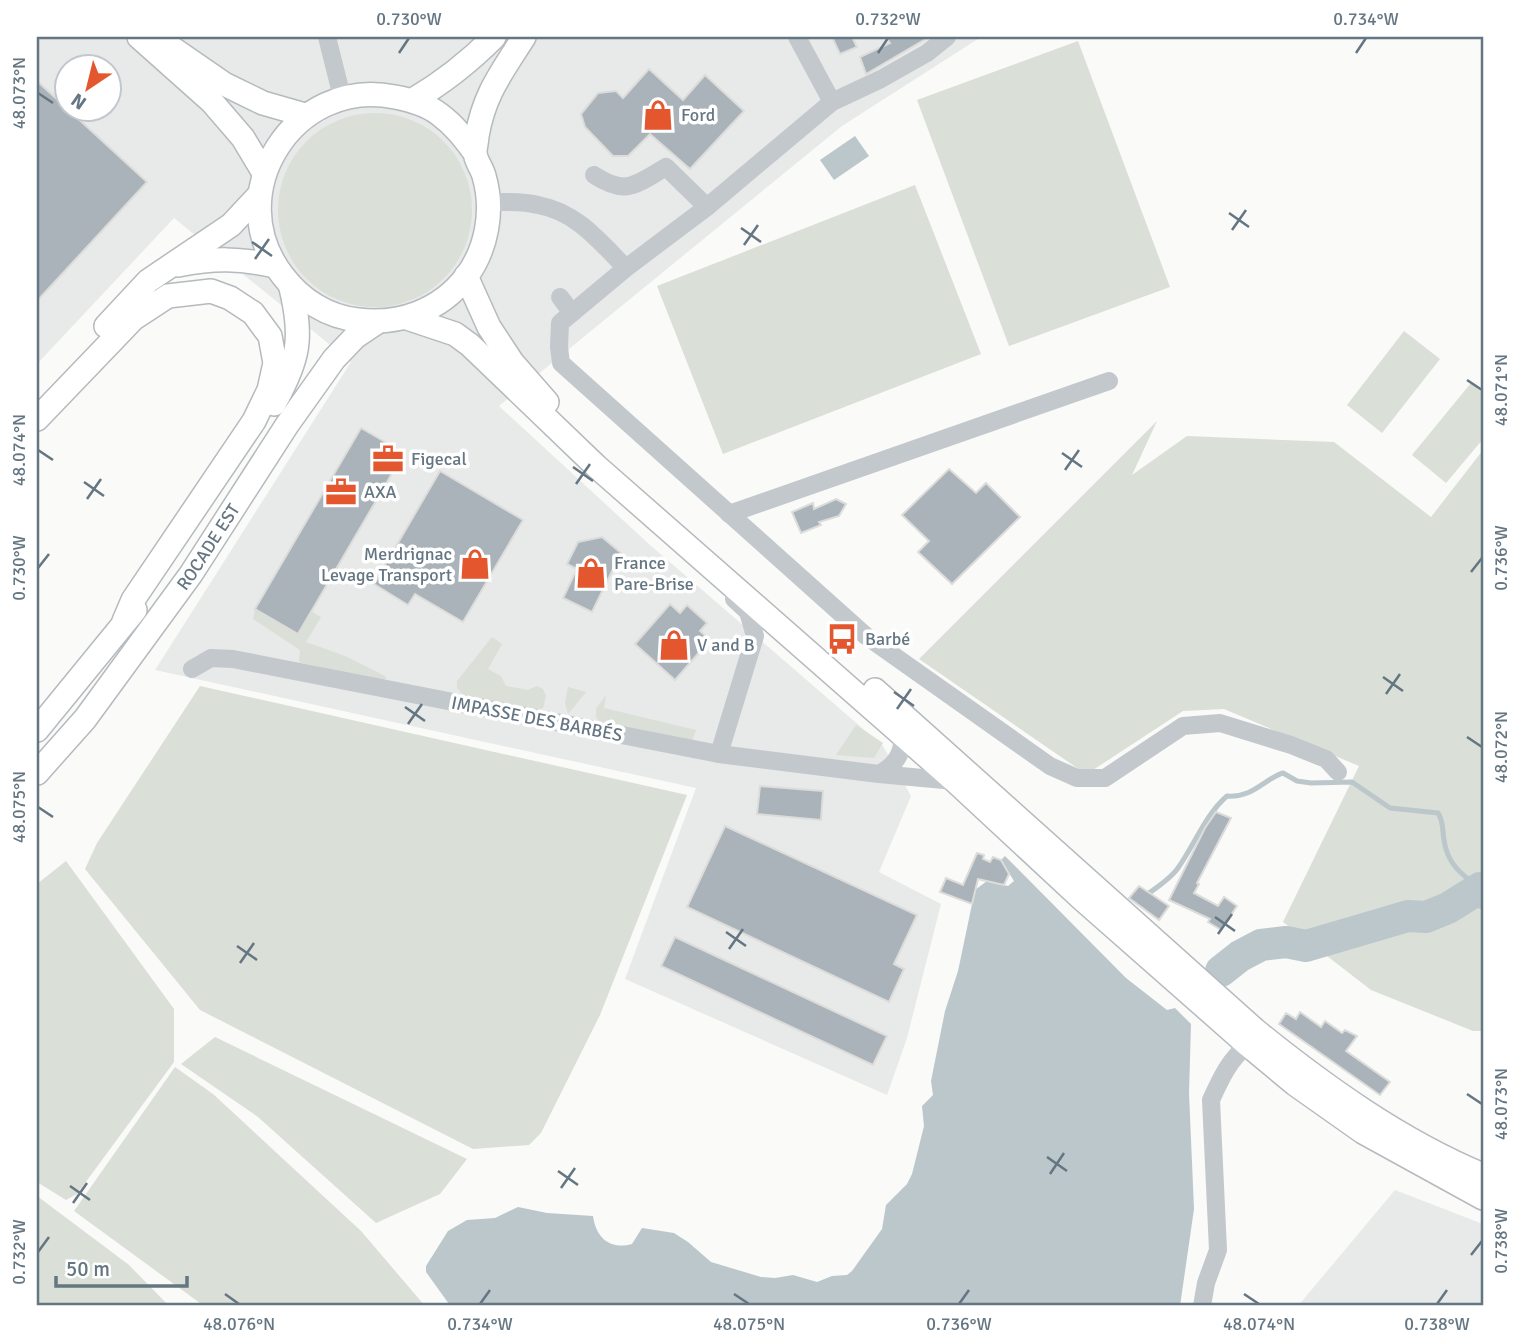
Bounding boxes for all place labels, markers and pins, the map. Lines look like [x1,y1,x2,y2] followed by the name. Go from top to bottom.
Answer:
[641,98,675,132] shop icon: Ford
[681,104,715,126] place label: Ford
[371,442,405,476] office icon: Figecal
[411,448,467,470] place label: Figecal
[324,475,358,509] office icon: AXA
[364,481,397,503] place label: AXA
[321,543,452,586] place label: Merdrignac Levage Transport
[458,547,492,581] shop icon: Merdrignac Levage Transport
[614,552,694,595] place label: France Pare-Brise
[574,556,608,590] shop icon: France Pare-Brise
[825,622,859,656] bus stop icon: Barbé
[657,628,691,662] shop icon: V and B
[865,628,910,650] place label: Barbé
[697,634,755,656] place label: V and B

